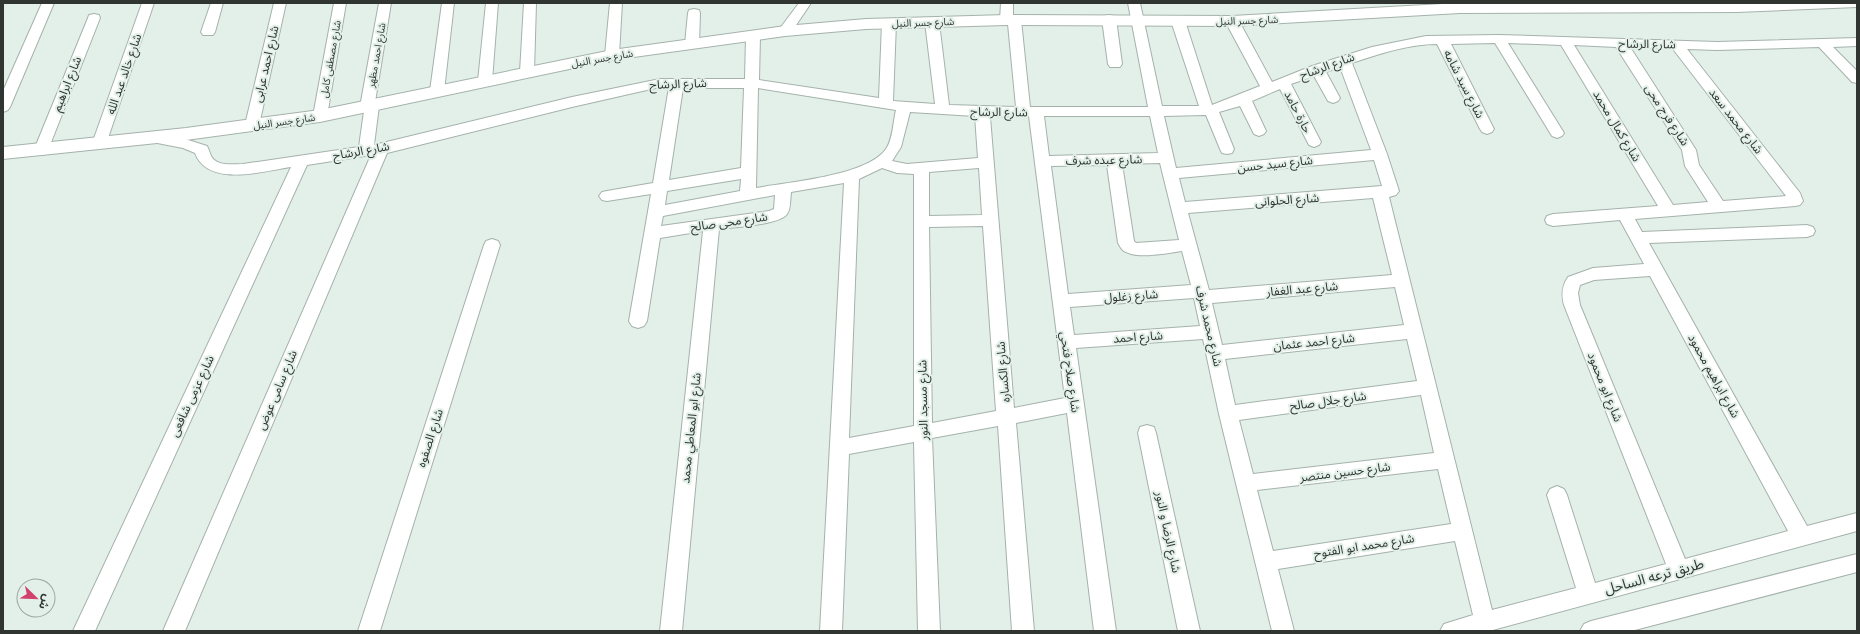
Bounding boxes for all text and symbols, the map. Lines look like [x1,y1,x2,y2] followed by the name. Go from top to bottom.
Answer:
[1216,12,1279,29] street label: شارع جسر النيل
[892,14,955,31] street label: شارع جسر النيل
[316,19,345,99] street label: شارع مصطفى كامل
[363,21,390,90] street label: شارع احمد مظهر
[248,24,284,104] street label: شارع احمد عرابى
[102,31,146,117] street label: شارع خالد عبد الله
[1618,35,1676,53] street label: شارع الرشاح
[570,46,634,71] street label: شارع جسر النيل
[1439,47,1489,121] street label: شارع سيد شامه
[1297,48,1357,84] street label: شارع الرشاح
[48,54,86,114] street label: شارع ابراهيم
[649,74,707,94] street label: شارع الرشاح
[1640,81,1694,149] street label: شارع فرج محى
[1705,84,1767,158] street label: شارع محمد سعد
[1589,87,1645,165] street label: شارع كمال محمد
[1280,88,1316,136] street label: حارة حامد
[970,103,1028,121] street label: شارع الرشاح
[252,110,316,133] street label: شارع جسر النيل
[331,137,391,165] street label: شارع الرشاح
[1066,150,1142,170] street label: شارع عبده شرف
[1236,151,1314,177] street label: شارع سيد حسن
[1254,189,1320,211] street label: شارع الحلوانى
[689,208,769,236] street label: شارع محى صالح
[1264,277,1339,301] street label: شارع عبد الغفار
[1191,284,1227,368] street label: شارع محمد شرف
[1103,285,1159,307] street label: شارع زغلول
[1113,326,1163,348] street label: شارع احمد
[1272,329,1356,355] street label: شارع احمد عثمان
[1055,330,1085,414] street label: شارع صلاح فتحي
[1683,331,1745,421] street label: شارع ابراهيم محمود
[991,341,1015,403] street label: شارع الكساره
[252,347,302,433] street label: شارع سامى عوض
[1583,349,1627,425] street label: شارع ابو محمود
[165,352,219,440] street label: شارع عزمى شافعى
[913,360,933,441] street label: شارع مسجد النور
[676,372,707,484] street label: شارع ابو المعاطي محمد
[1288,387,1368,415] street label: شارع جلال صالح
[412,407,448,469] street label: شارع الصفوه
[1298,458,1391,487] street label: شارع حسين منتصر
[1150,489,1185,574] street label: شارع الرضا و النور
[1312,529,1416,563] street label: شارع محمد ابو الفتوح
[1602,553,1706,599] street label: طريق ترعه الساحل
[16,578,56,618] north arrow
[36,592,56,612] text: ش

